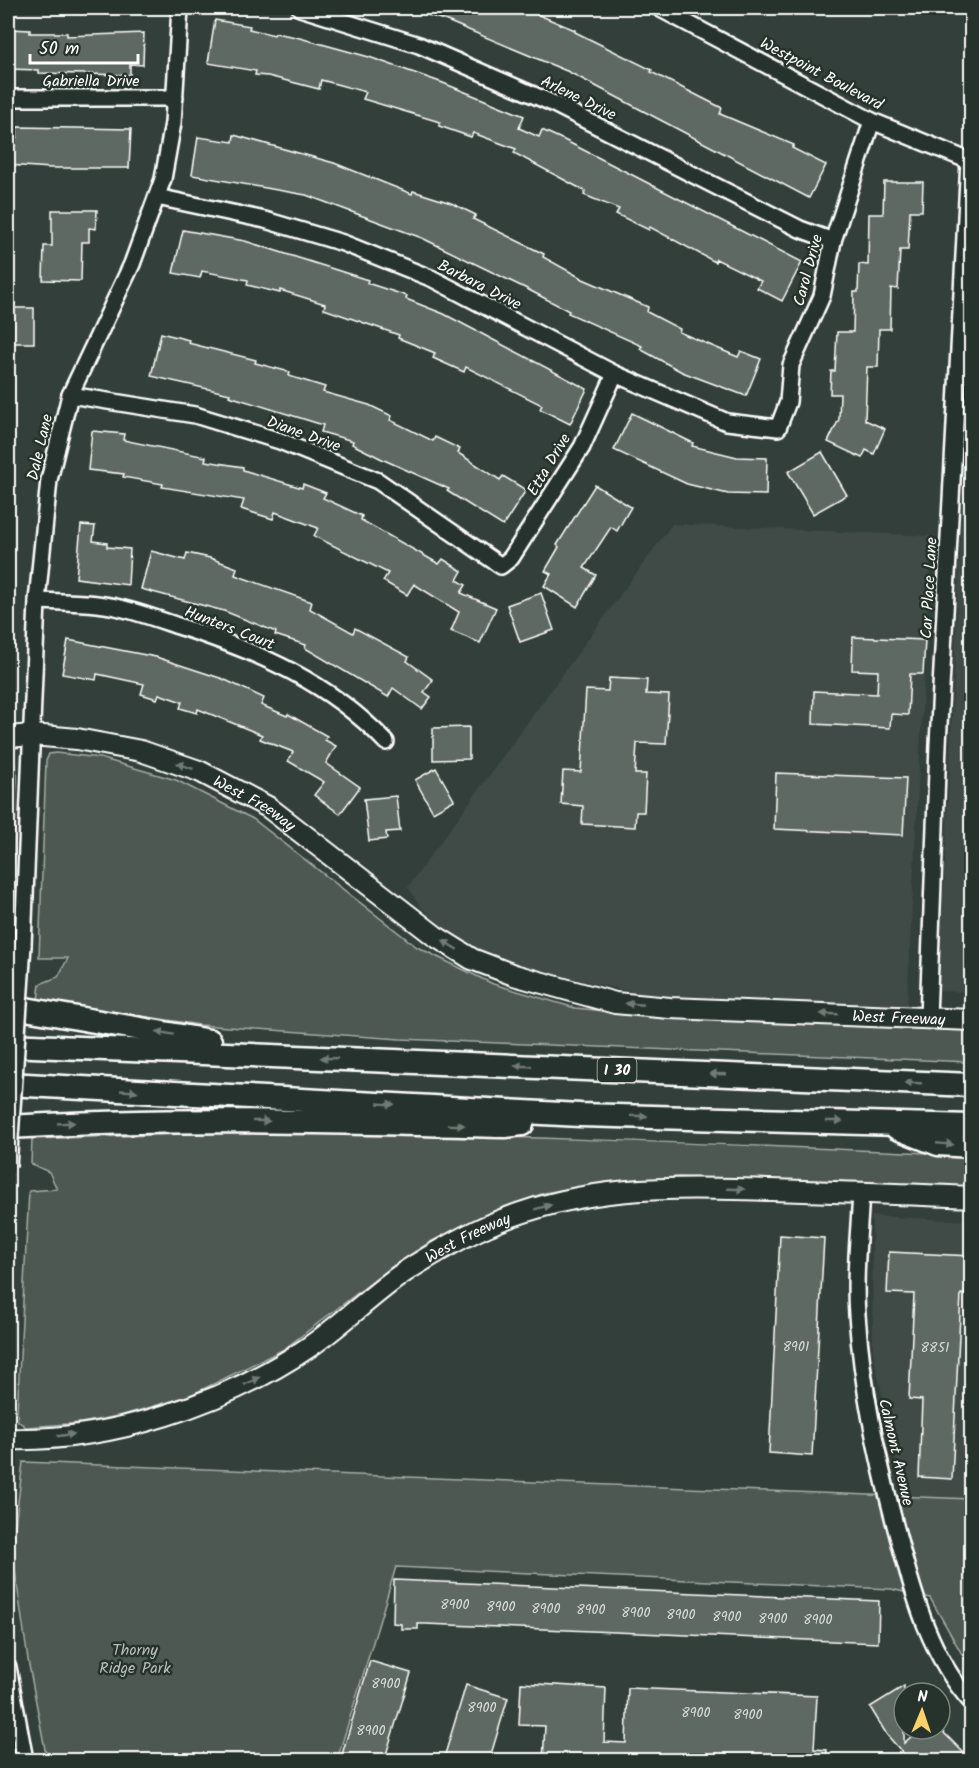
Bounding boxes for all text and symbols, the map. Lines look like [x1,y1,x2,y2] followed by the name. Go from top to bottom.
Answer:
[30,27,138,65] scale bar
[755,31,888,118] street label: Westpoint Boulevard
[39,35,79,64] text: 50 m
[42,69,140,94] street label: Gabriella Drive
[536,69,621,127] street label: Arlene Drive
[787,232,830,309] street label: Carol Drive
[433,253,526,317] street label: Barbara Drive
[263,409,344,459] street label: Diane Drive
[21,412,60,483] street label: Dale Lane
[521,429,578,501] street label: Etta Drive
[914,537,945,639] street label: Car Place Lane
[181,600,279,657] street label: Hunters Court
[176,761,194,771] one-way arrow
[208,769,301,839] street label: West Freeway
[442,940,458,951] one-way arrow
[625,1000,644,1009] one-way arrow
[852,1004,946,1033] street label: West Freeway
[820,1009,839,1018] one-way arrow
[156,1028,175,1037] one-way arrow
[319,1053,338,1062] one-way arrow
[598,1058,636,1082] road number: I 30
[514,1061,533,1070] one-way arrow
[709,1070,728,1079] one-way arrow
[904,1078,923,1087] one-way arrow
[119,1086,138,1095] one-way arrow
[377,1100,396,1109] one-way arrow
[629,1111,648,1121] one-way arrow
[251,1116,270,1125] one-way arrow
[824,1116,843,1125] one-way arrow
[56,1119,75,1128] one-way arrow
[446,1120,465,1130] one-way arrow
[936,1139,955,1149] one-way arrow
[727,1184,746,1193] one-way arrow
[534,1201,552,1211] one-way arrow
[421,1206,515,1270] street label: West Freeway
[783,1336,809,1358] house number: 8901
[921,1337,949,1359] house number: 8851
[243,1376,260,1385] one-way arrow
[871,1396,920,1508] street label: Calmont Avenue
[56,1431,75,1440] one-way arrow
[440,1594,470,1616] house number: 8900
[486,1596,516,1618] house number: 8900
[531,1598,561,1620] house number: 8900
[576,1599,606,1621] house number: 8900
[621,1602,651,1624] house number: 8900
[666,1604,696,1626] house number: 8900
[712,1606,742,1628] house number: 8900
[758,1608,788,1630] house number: 8900
[803,1609,833,1631] house number: 8900
[99,1638,171,1681] park label: Thorny Ridge Park
[371,1673,401,1695] house number: 8900
[892,1681,952,1741] north arrow
[917,1685,928,1710] text: N
[467,1697,497,1719] house number: 8900
[681,1702,711,1724] house number: 8900
[733,1704,763,1726] house number: 8900
[356,1720,386,1742] house number: 8900

